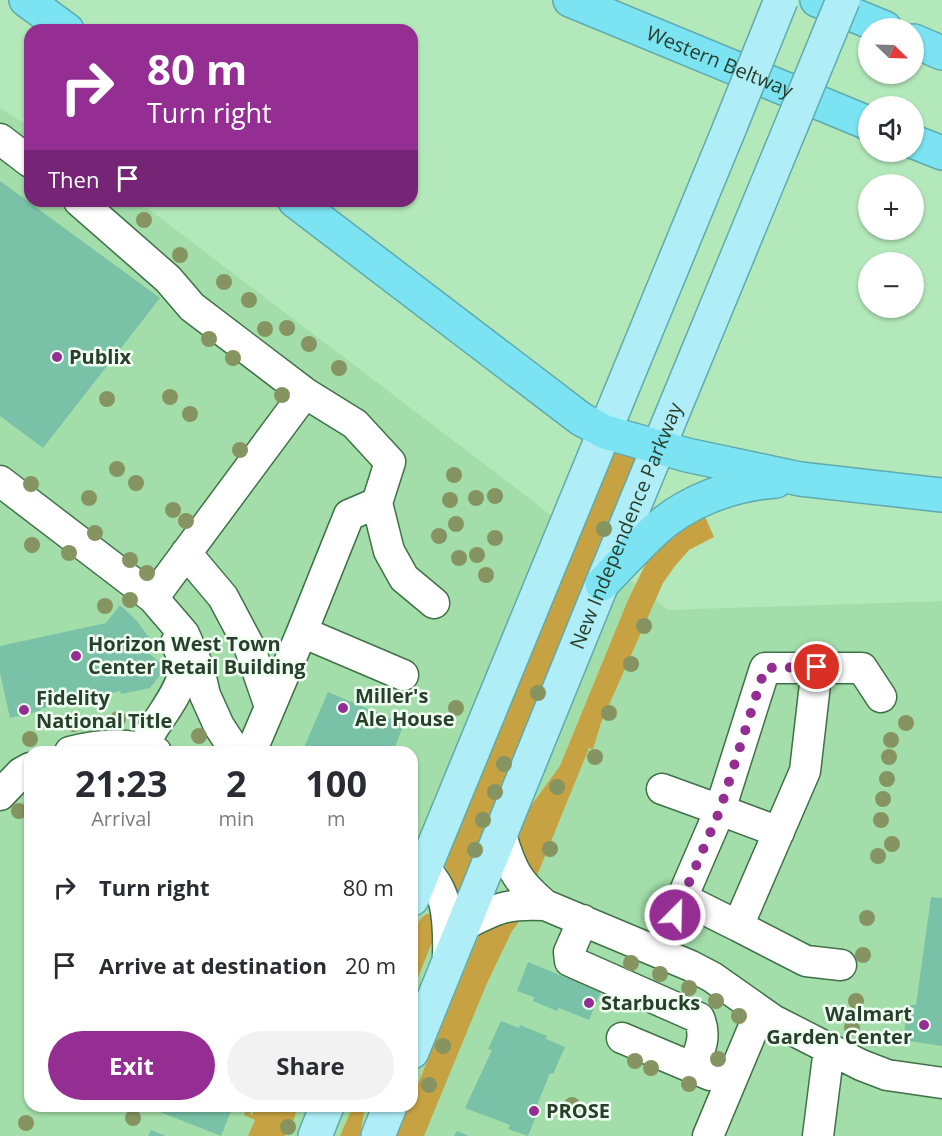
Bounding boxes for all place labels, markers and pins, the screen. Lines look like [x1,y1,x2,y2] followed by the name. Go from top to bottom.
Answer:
[69,343,132,370] place label: Publix
[50,350,64,364] marker: Publix
[88,630,306,680] place label: Horizon West Town Center Retail Building
[791,641,842,692] pin
[69,649,83,663] marker: Horizon West Town Center Retail Building
[355,682,455,732] place label: Miller's Ale House
[36,684,172,734] place label: Fidelity National Title
[336,701,350,715] marker: Miller's Ale House
[17,703,31,717] marker: Fidelity National Title
[601,989,700,1016] place label: Starbucks
[582,996,596,1010] marker: Starbucks
[766,1000,912,1050] place label: Walmart Garden Center
[917,1018,931,1032] marker: Walmart Garden Center
[546,1097,610,1124] place label: PROSE
[527,1104,541,1118] marker: PROSE

